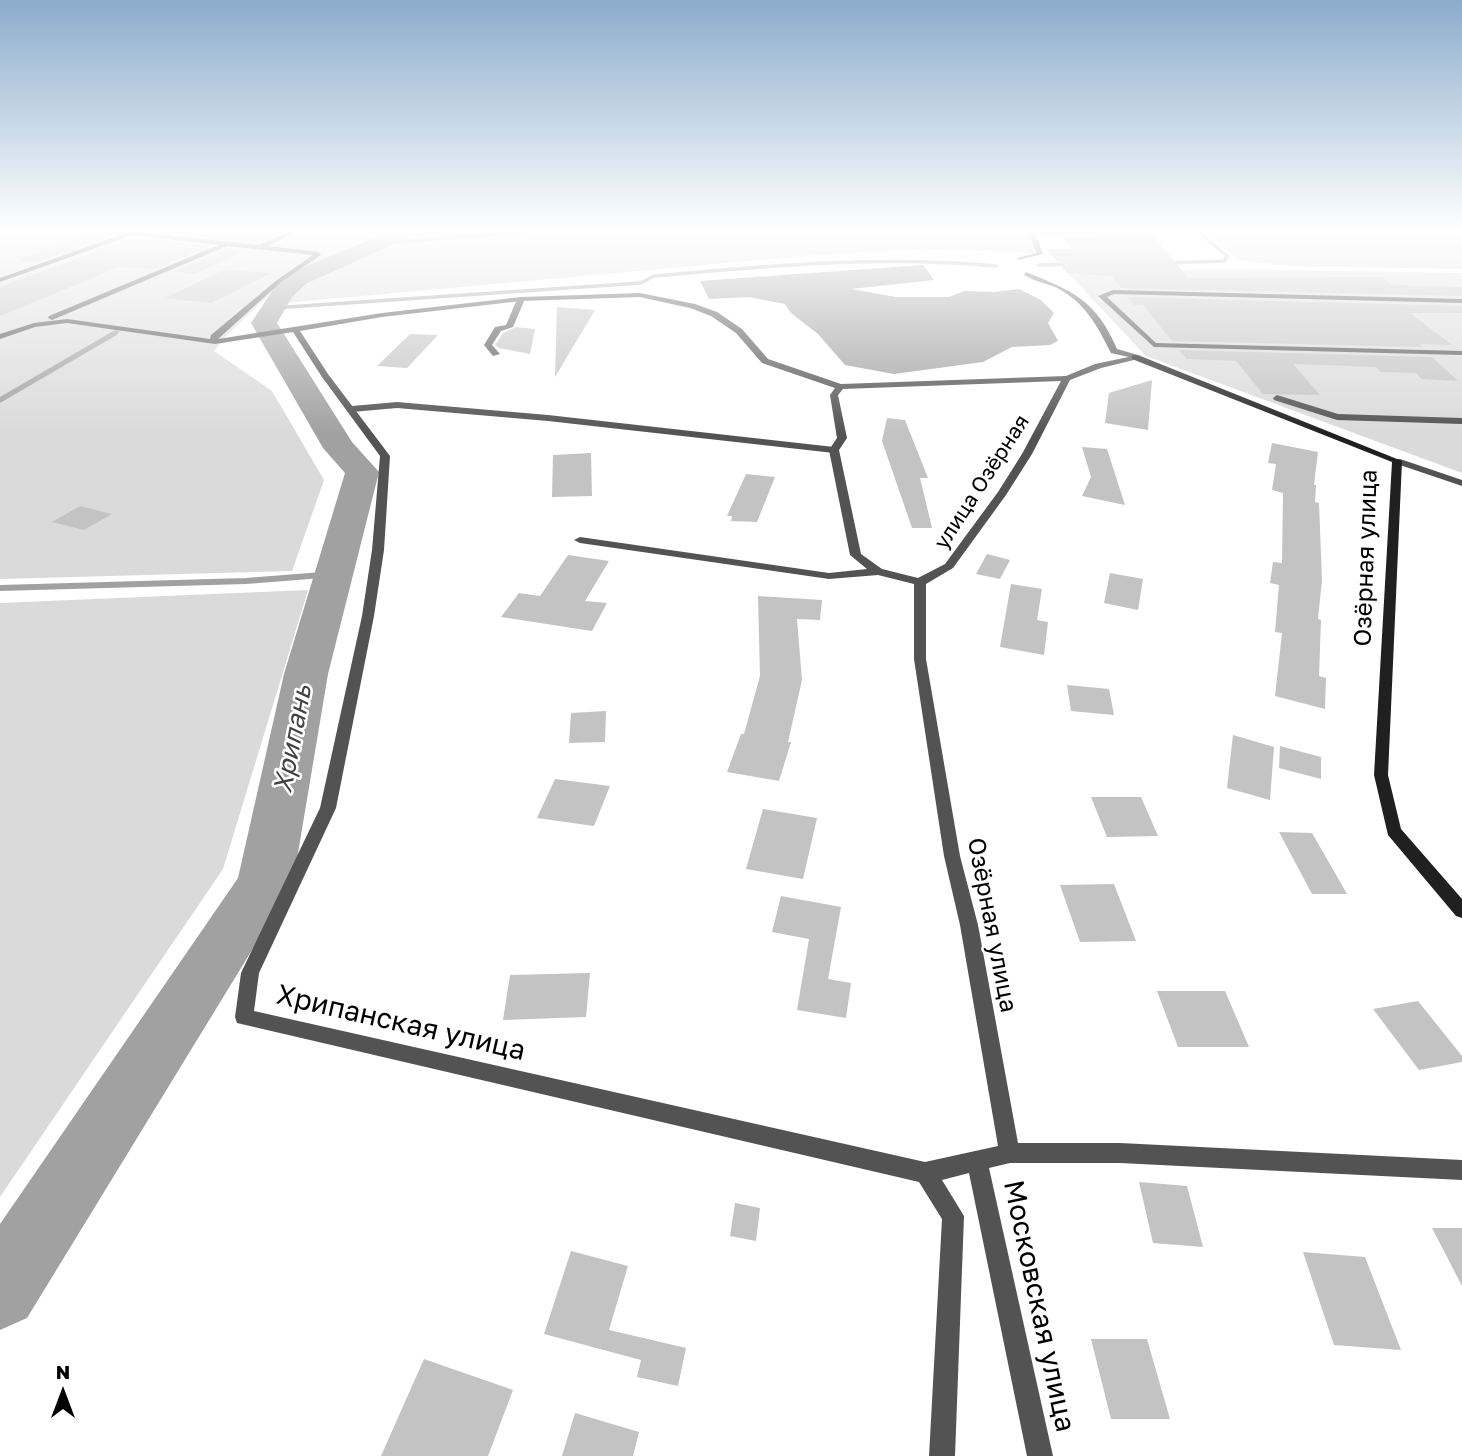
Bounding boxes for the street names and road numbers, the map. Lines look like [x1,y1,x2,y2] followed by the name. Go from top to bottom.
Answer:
[929,410,1035,554] street label: улица Озёрная
[1349,469,1383,647] street label: Озёрная улица
[961,835,1023,1015] street label: Озёрная улица
[273,978,529,1068] street label: Хрипанская улица
[996,1177,1082,1435] street label: Московская улица

